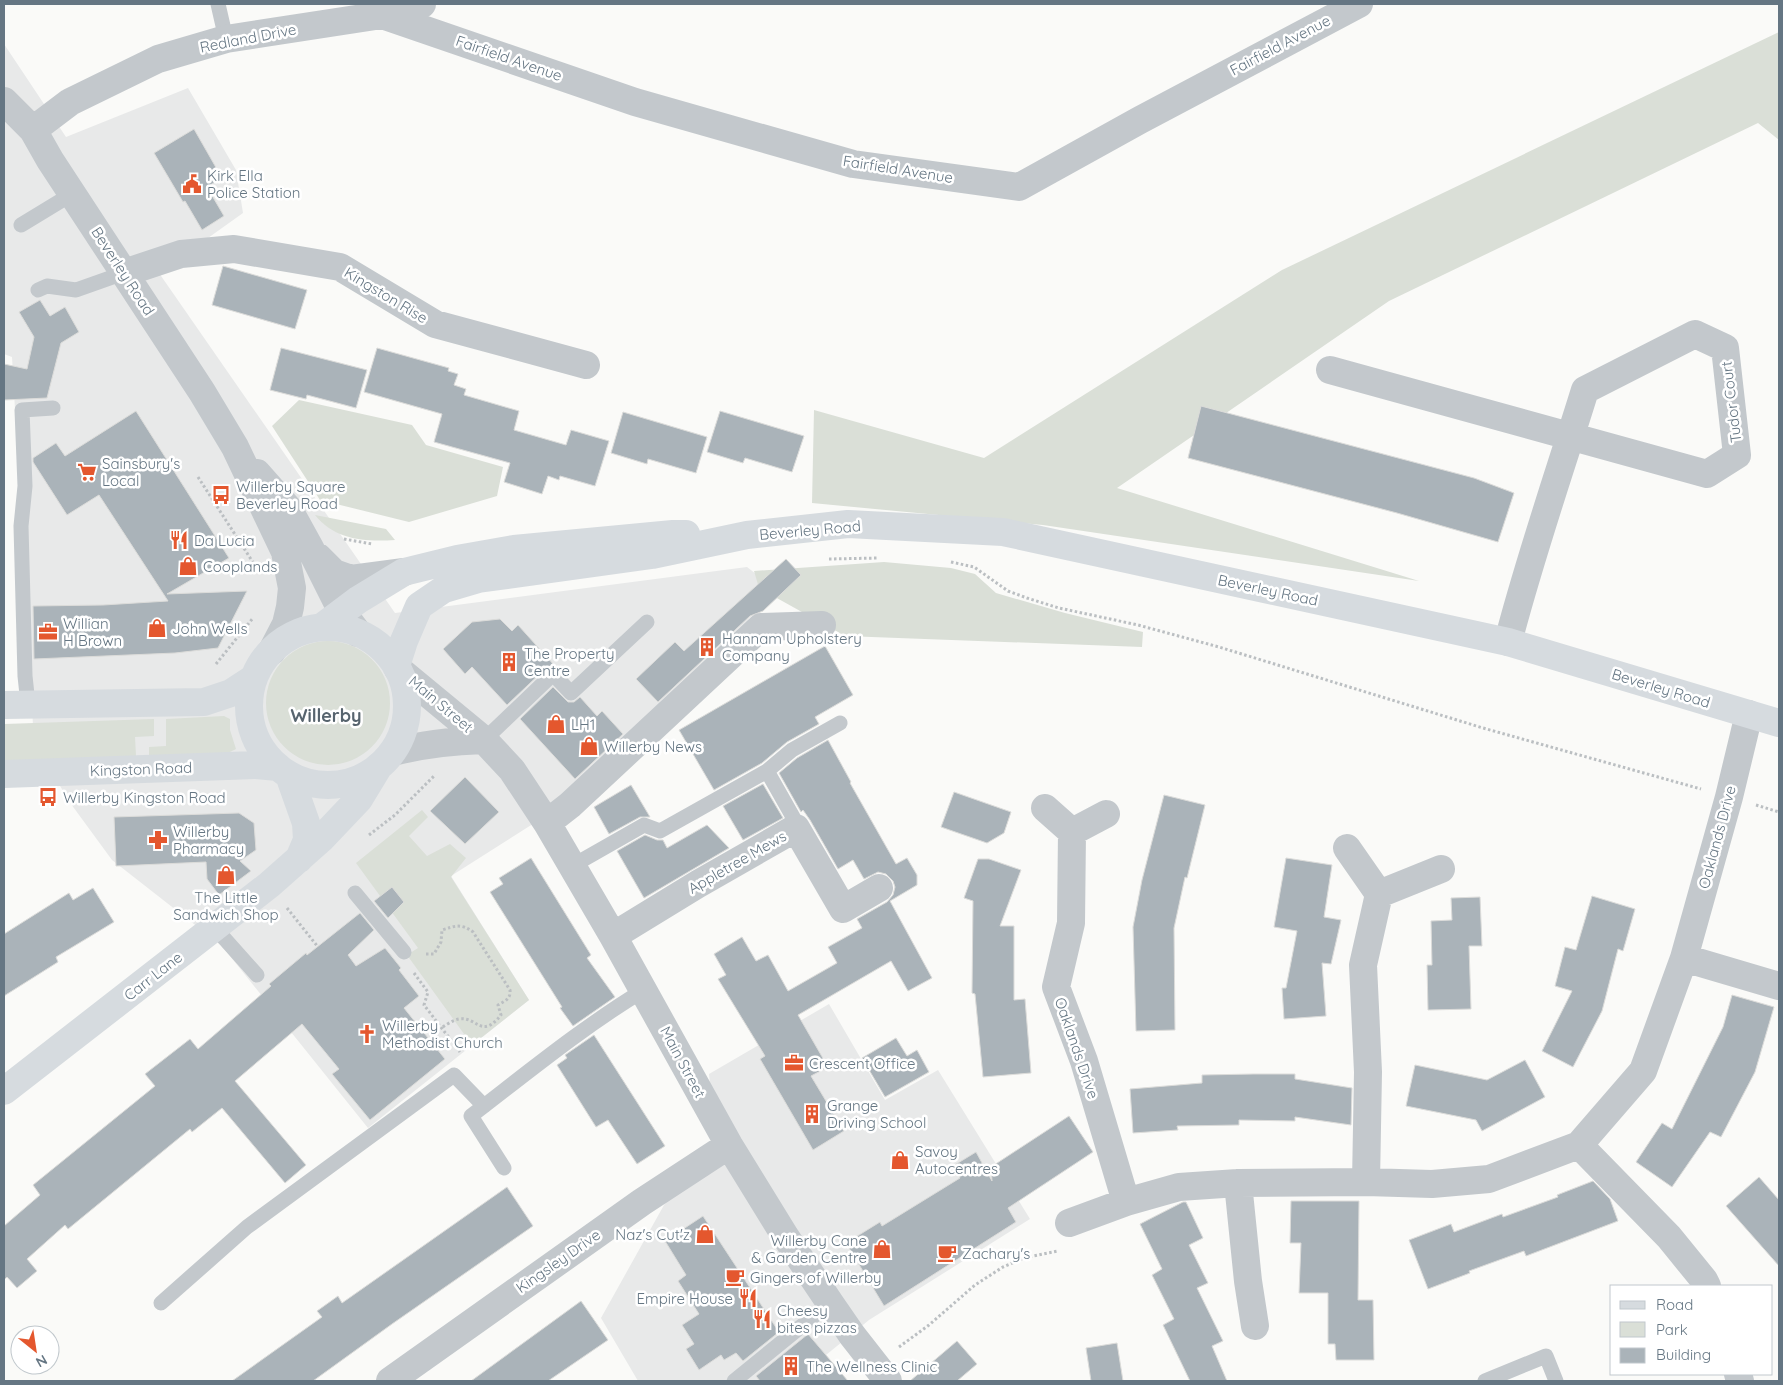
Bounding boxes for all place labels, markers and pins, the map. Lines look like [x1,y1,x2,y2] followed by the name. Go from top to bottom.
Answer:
[207,166,300,202] place label: Kirk Ella Police Station
[181,173,203,195] public building icon: Kirk Ella Police Station
[102,454,180,490] place label: Sainsbury's Local
[76,461,98,483] supermarket icon: Sainsbury's Local
[236,477,345,513] place label: Willerby Square Beverley Road
[210,484,232,506] bus stop icon: Willerby Square Beverley Road
[168,529,190,551] restaurant icon: Da Lucia
[194,531,255,550] place label: Da Lucia
[177,555,199,577] shop icon: Cooplands
[203,557,277,576] place label: Cooplands
[63,614,122,650] place label: Willian H Brown
[146,617,168,639] shop icon: John Wells
[172,619,248,638] place label: John Wells
[37,621,59,643] office icon: Willian H Brown
[722,629,862,665] place label: Hannam Upholstery Company
[696,636,718,658] building icon: Hannam Upholstery Company
[524,644,615,680] place label: The Property Centre
[498,651,520,673] building icon: The Property Centre
[545,713,567,735] shop icon: LH1
[571,715,595,734] place label: LH1
[578,735,600,757] shop icon: Willerby News
[604,737,702,756] place label: Willerby News
[37,786,59,808] bus stop icon: Willerby Kingston Road
[63,788,226,807] place label: Willerby Kingston Road
[173,822,244,858] place label: Willerby Pharmacy
[147,829,169,851] pharmacy icon: Willerby Pharmacy
[215,864,237,886] shop icon: The Little Sandwich Shop
[173,888,279,924] place label: The Little Sandwich Shop
[382,1016,503,1052] place label: Willerby Methodist Church
[356,1023,378,1045] church icon: Willerby Methodist Church
[783,1052,805,1074] office icon: Crescent Office
[809,1054,916,1073] place label: Crescent Office
[827,1096,926,1132] place label: Grange Driving School
[801,1103,823,1125] building icon: Grange Driving School
[915,1142,998,1178] place label: Savoy Autocentres
[889,1149,911,1171] shop icon: Savoy Autocentres
[694,1223,716,1245] shop icon: Naz's Cut'z
[615,1225,690,1244] place label: Naz's Cut'z
[751,1231,867,1267] place label: Willerby Cane & Garden Centre
[871,1238,893,1260] shop icon: Willerby Cane & Garden Centre
[936,1242,958,1264] cafe icon: Zachary's
[962,1244,1030,1263] place label: Zachary's
[724,1266,746,1288] cafe icon: Gingers of Willerby
[750,1268,882,1287] place label: Gingers of Willerby
[737,1287,759,1309] restaurant icon: Empire House
[637,1289,733,1308] place label: Empire House
[777,1301,857,1337] place label: Cheesy bites pizzas
[751,1308,773,1330] restaurant icon: Cheesy bites pizzas
[780,1355,802,1377] building icon: The Wellness Clinic
[806,1357,937,1376] place label: The Wellness Clinic

